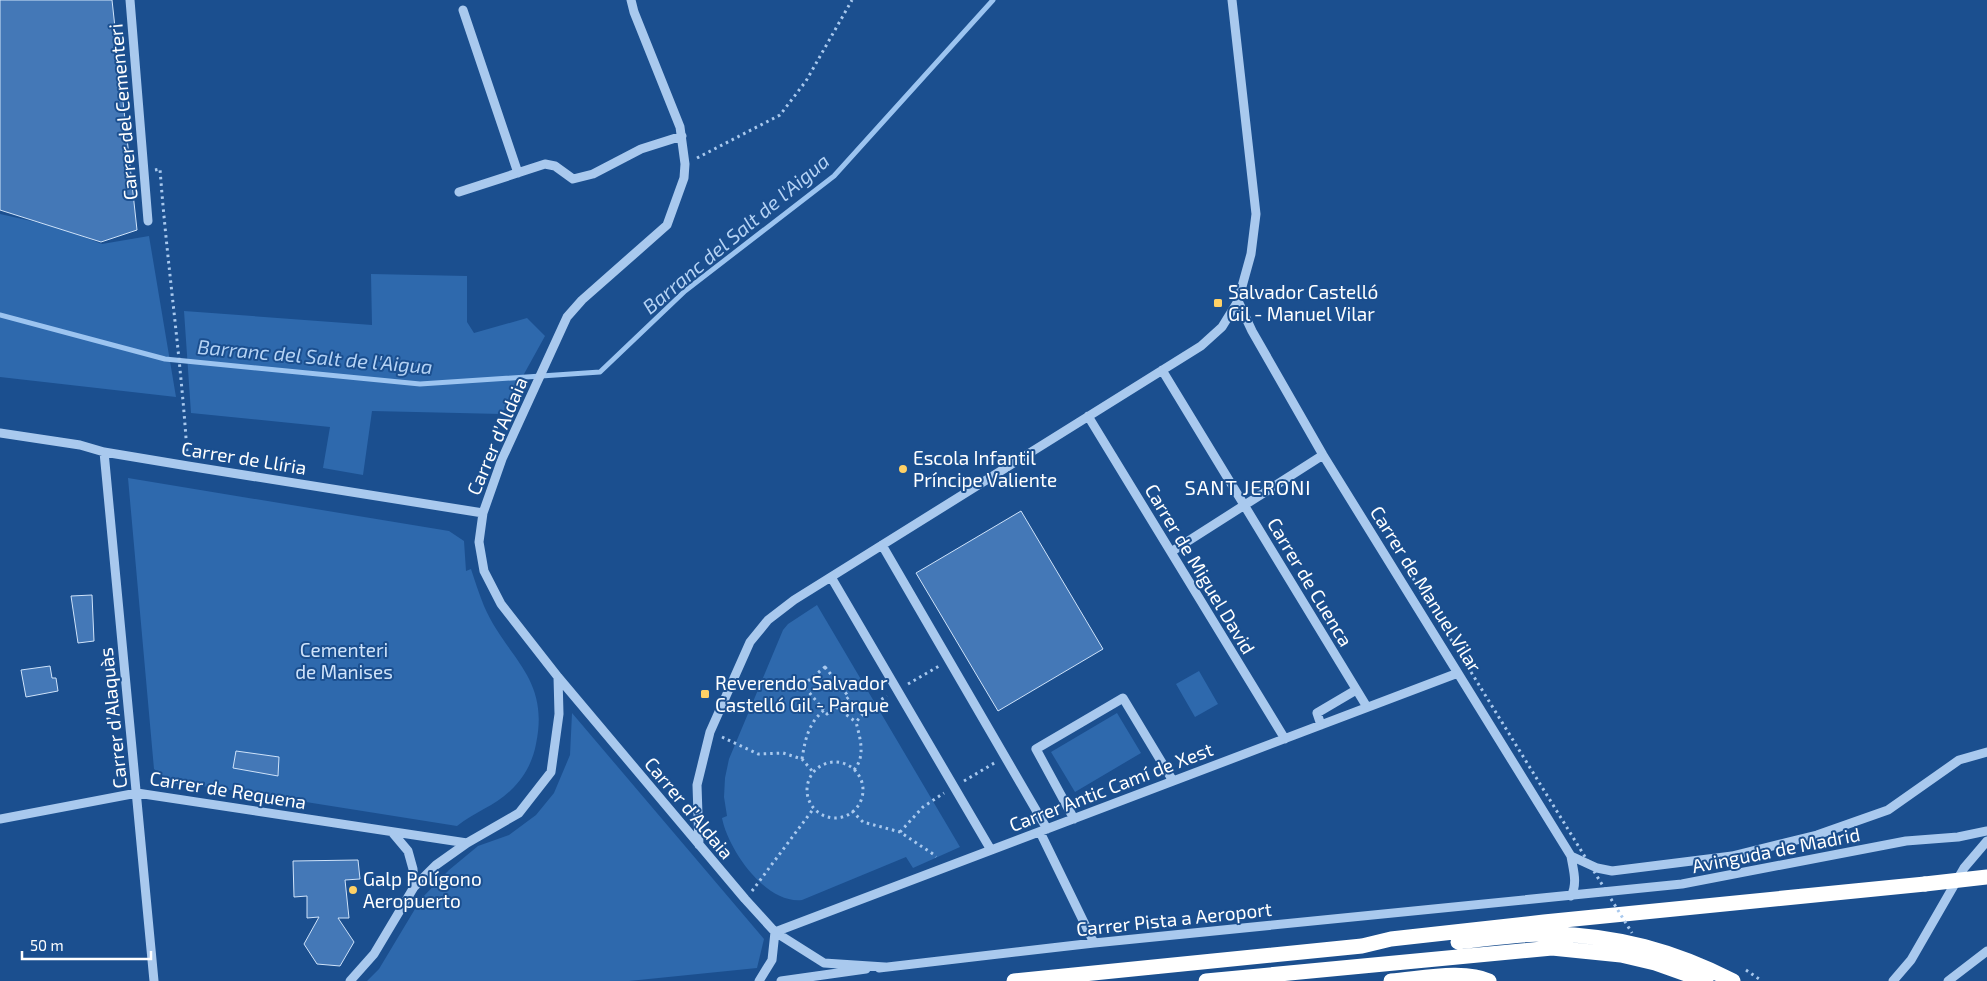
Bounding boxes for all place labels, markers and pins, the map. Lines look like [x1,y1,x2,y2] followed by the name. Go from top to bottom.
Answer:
[1228,280,1378,325] place label: Salvador Castelló Gil - Manuel Vilar
[1212,297,1224,309] marker: Salvador Castelló Gil - Manuel Vilar
[913,446,1057,491] place label: Escola Infantil Príncipe Valiente
[897,463,909,475] marker: Escola Infantil Príncipe Valiente
[715,671,889,716] place label: Reverendo Salvador Castelló Gil - Parque
[699,688,711,700] marker: Reverendo Salvador Castelló Gil - Parque
[363,867,482,912] place label: Galp Polígono Aeropuerto
[347,884,359,896] marker: Galp Polígono Aeropuerto

